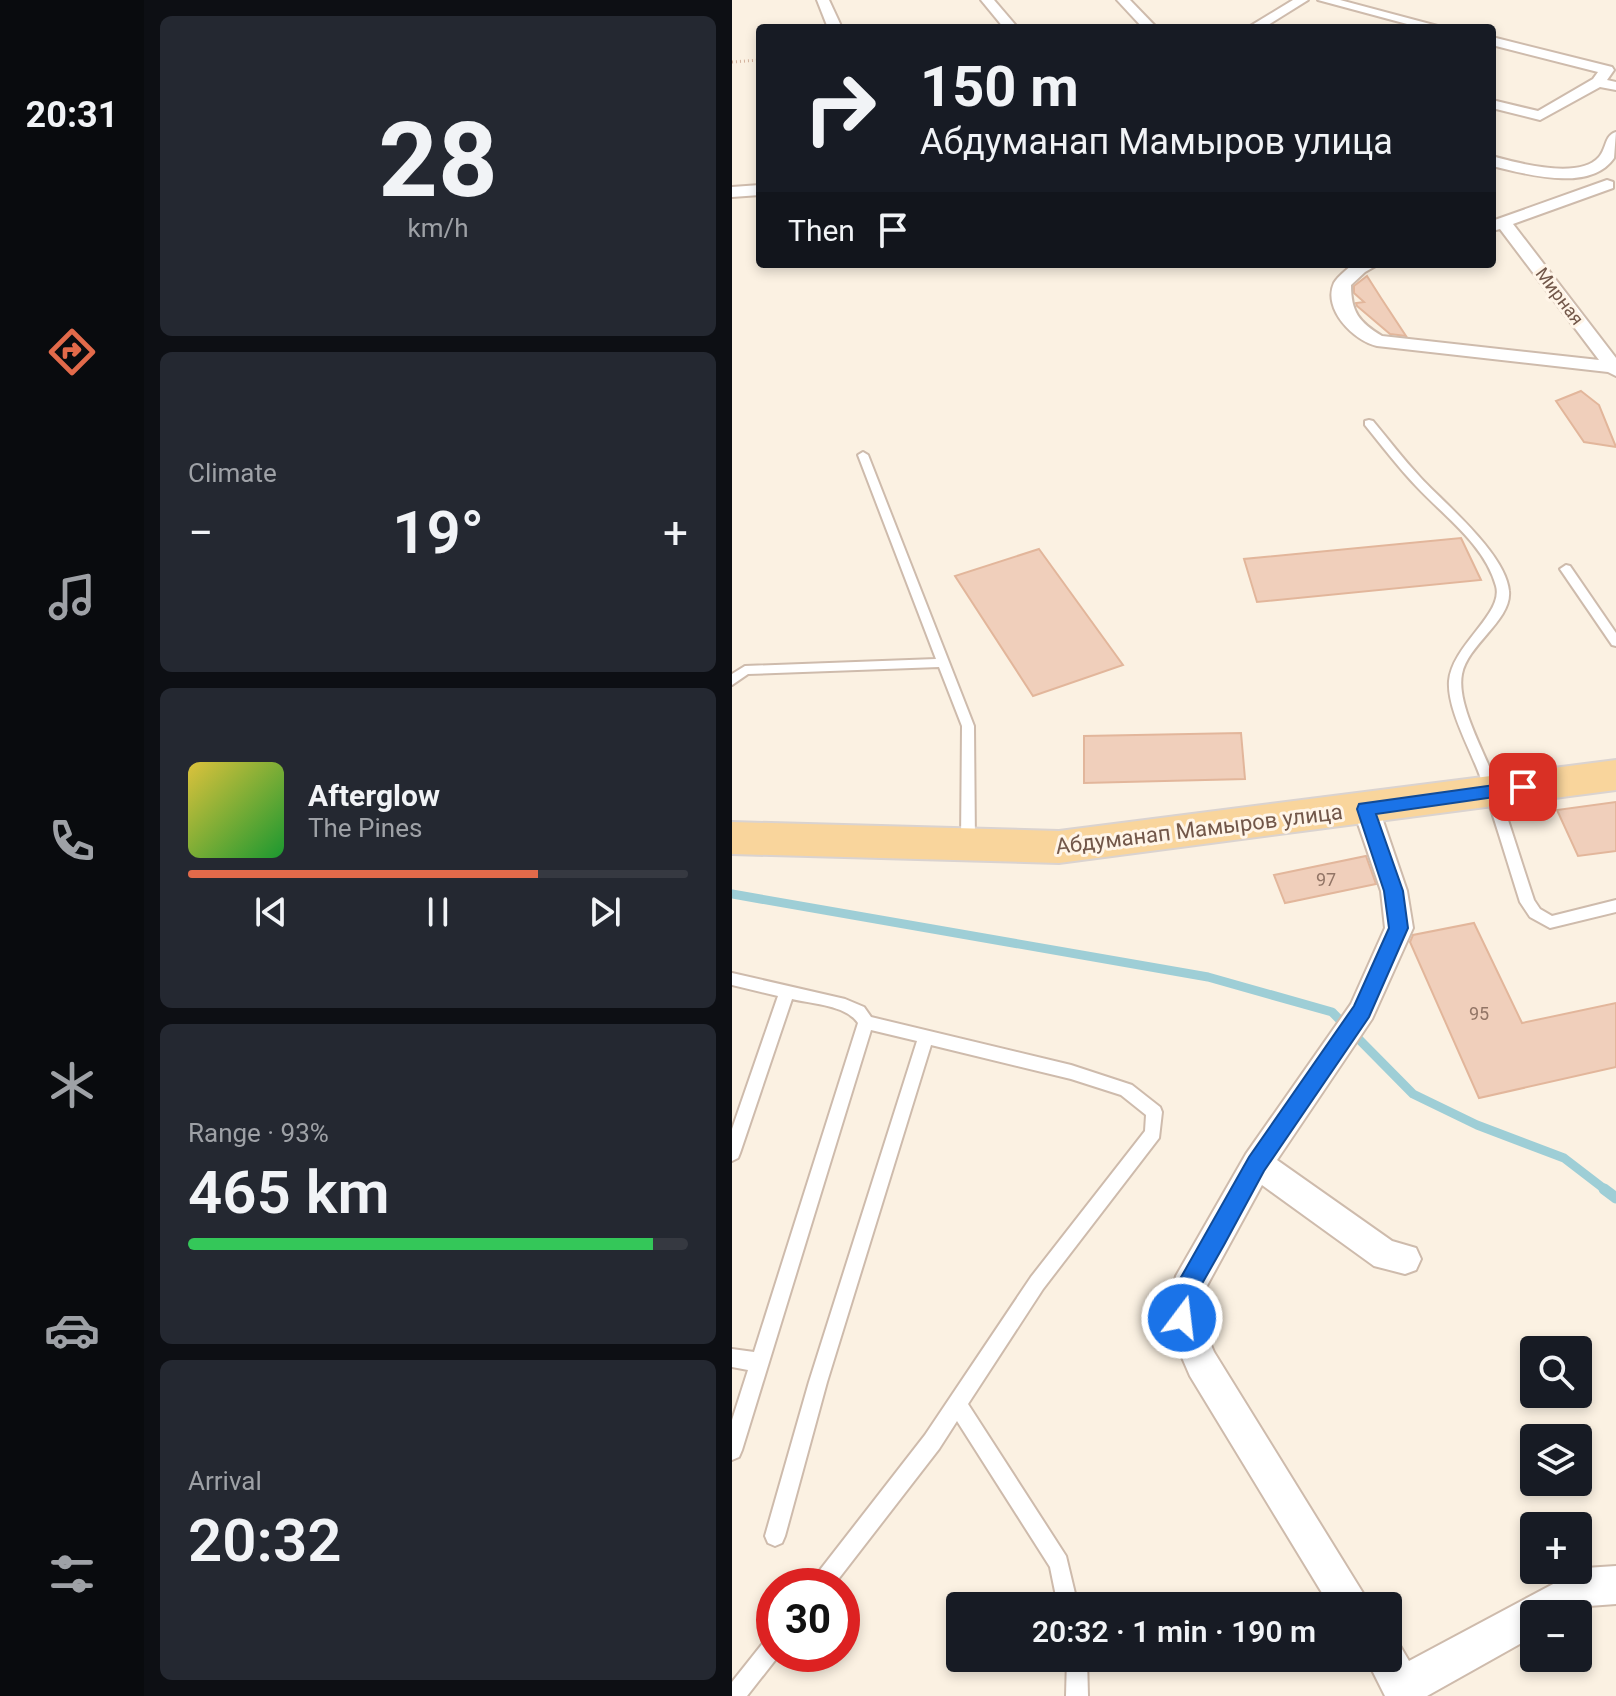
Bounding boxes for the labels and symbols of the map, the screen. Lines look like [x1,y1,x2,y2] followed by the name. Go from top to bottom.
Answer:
[1532,263,1588,329] street label: Мирная
[1489,753,1557,821] pin
[1054,799,1344,859] street label: Абдуманап Мамыров улица
[1316,869,1336,890] house number: 97
[1469,1003,1489,1024] house number: 95
[1140,1276,1224,1360] position arrow
[756,1568,860,1672] speed limit sign: 30

